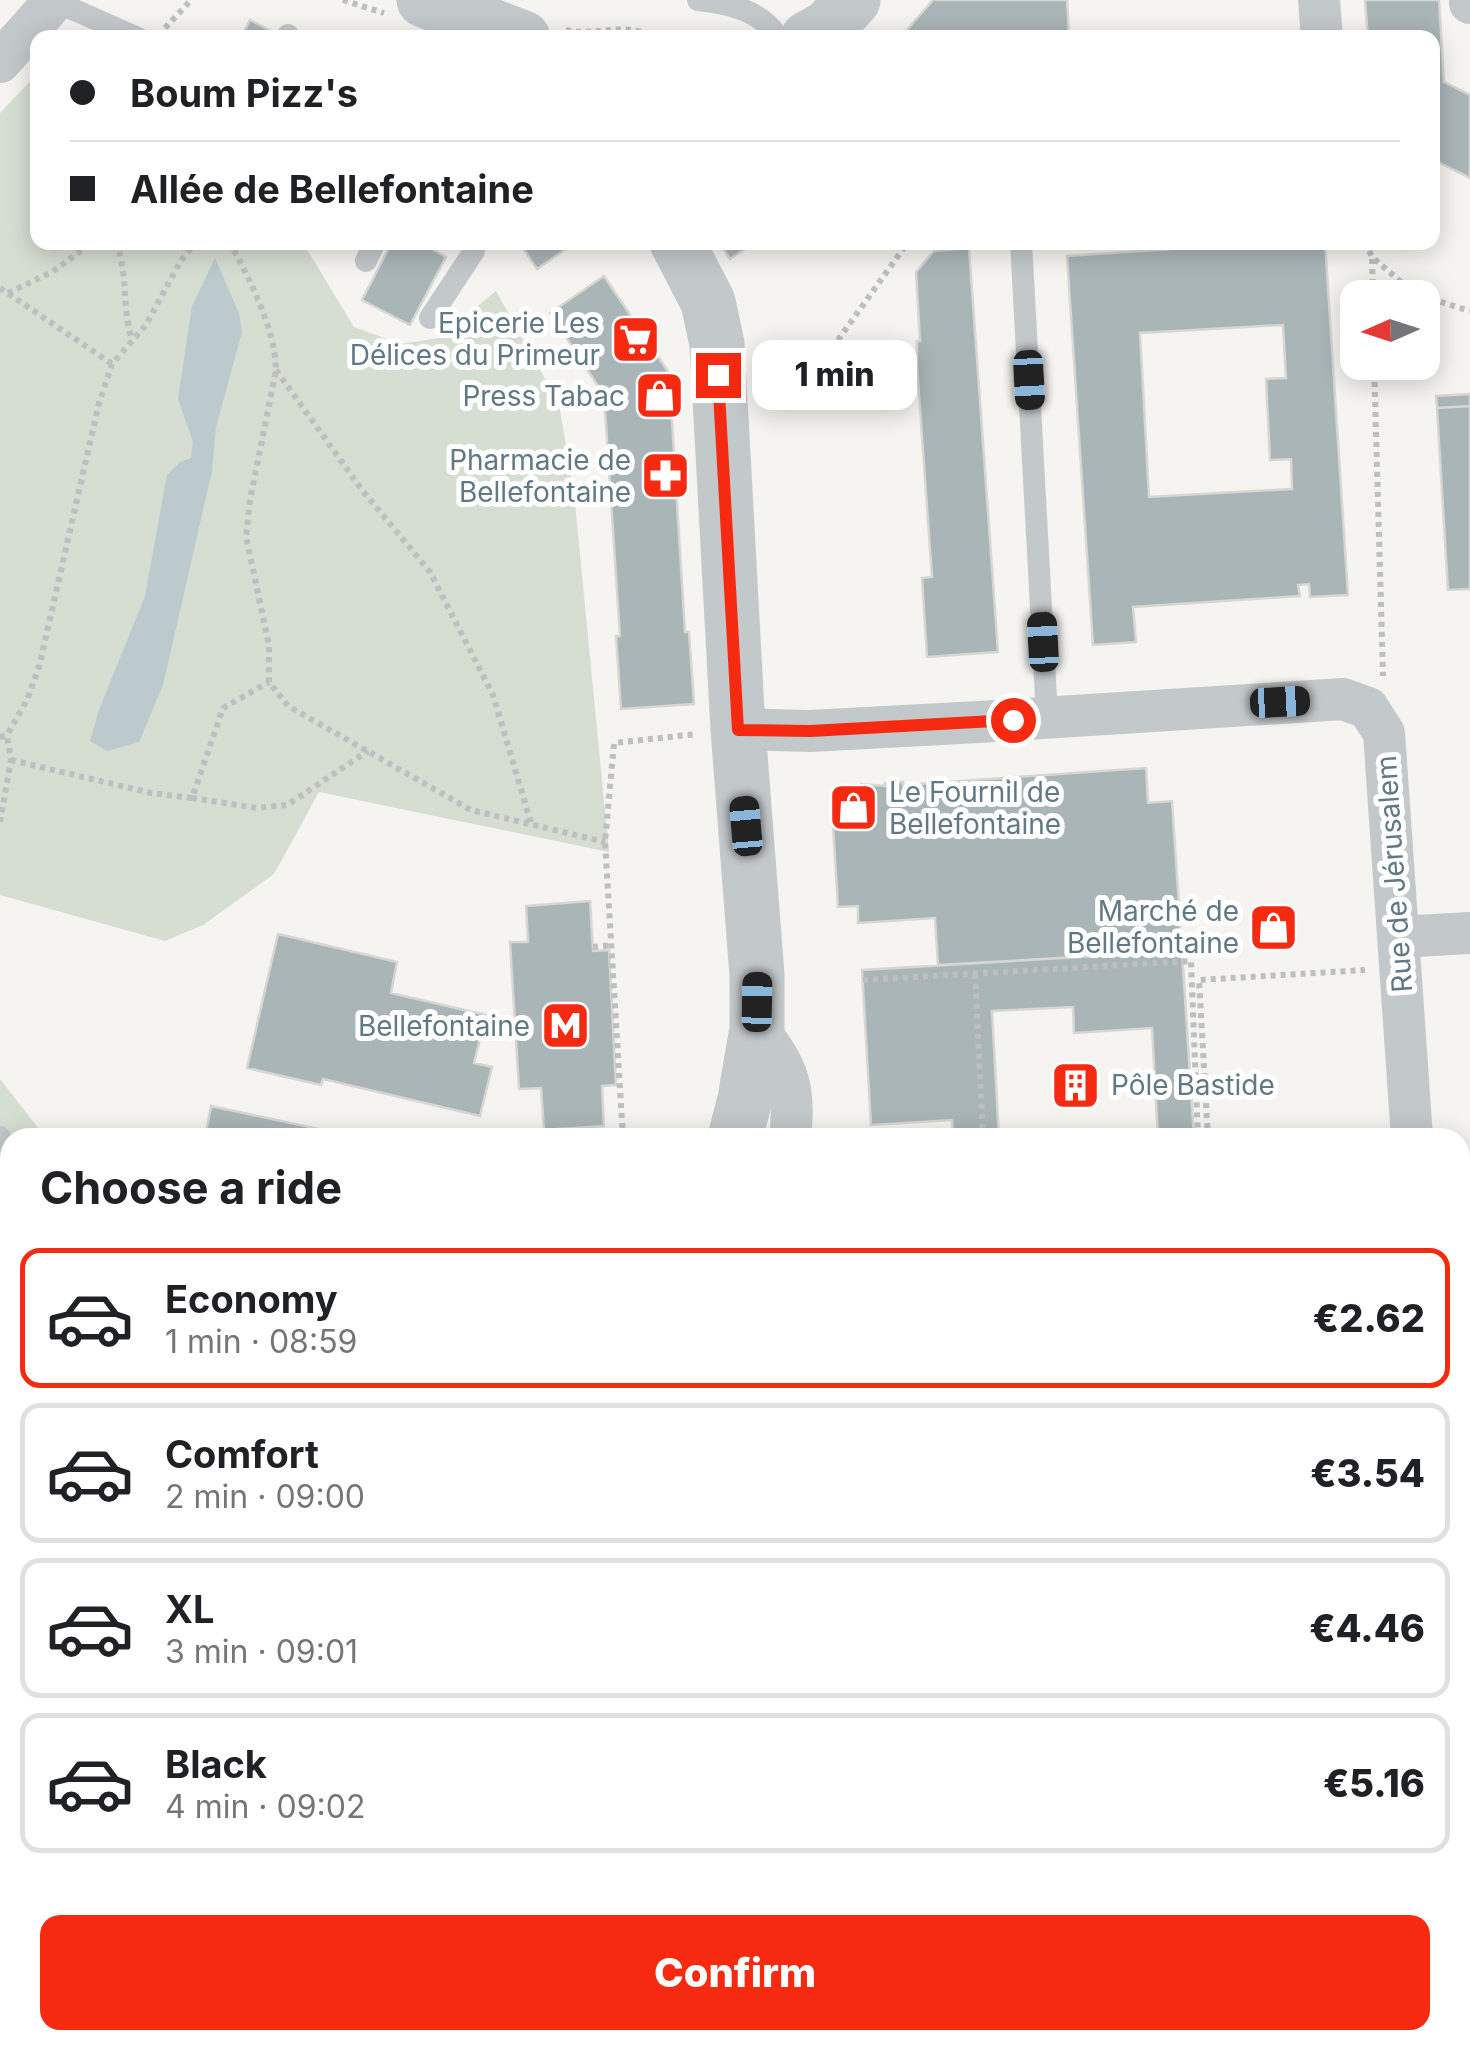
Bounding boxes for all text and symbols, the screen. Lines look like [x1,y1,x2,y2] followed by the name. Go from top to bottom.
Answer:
[130,70,358,116] text: Boum Pizz's
[130,166,534,212] text: Allée de Bellefontaine
[1340,280,1440,380] north arrow
[1340,280,1440,380] map controls
[350,306,600,372] place label: Epicerie Les Délices du Primeur
[609,313,661,365] supermarket icon: Epicerie Les Délices du Primeur
[753,340,918,410] callout: 1 min
[1012,349,1046,411] car
[696,353,741,398] route end
[794,355,875,394] text: 1 min
[634,370,686,422] shop icon: Press Tabac
[462,379,625,413] place label: Press Tabac
[449,443,631,509] place label: Pharmacie de Bellefontaine
[640,450,692,502] pharmacy icon: Pharmacie de Bellefontaine
[1026,611,1060,673] car
[1249,685,1311,719] car
[991,698,1036,743] route start
[1369,754,1419,994] street label: Rue de Jérusalem
[889,775,1061,841] place label: Le Fournil de Bellefontaine
[828,782,880,834] shop icon: Le Fournil de Bellefontaine
[728,795,764,857] car
[1067,894,1239,960] place label: Marché de Bellefontaine
[1248,901,1300,953] shop icon: Marché de Bellefontaine
[741,972,773,1032] car
[539,1000,591,1052] metro station icon: Bellefontaine
[358,1009,530,1043] place label: Bellefontaine
[1050,1059,1102,1111] building icon: Pôle Bastide
[1111,1068,1275,1102] place label: Pôle Bastide
[40,1160,342,1215] text: Choose a ride
[45,1273,135,1363] icon: car
[165,1276,338,1322] text: Economy
[1313,1295,1425,1341] text: €2.62
[165,1322,357,1361] text: 1 min · 08:59
[45,1428,135,1518] icon: car
[165,1431,319,1477] text: Comfort
[1310,1450,1425,1496] text: €3.54
[165,1477,365,1516] text: 2 min · 09:00
[45,1583,135,1673] icon: car
[165,1586,215,1632] text: XL
[1309,1605,1425,1651] text: €4.46
[165,1632,358,1671] text: 3 min · 09:01
[45,1738,135,1828] icon: car
[165,1741,267,1787] text: Black
[1323,1760,1425,1806] text: €5.16
[165,1787,366,1826] text: 4 min · 09:02
[40,1915,1430,2030] button: Confirm

